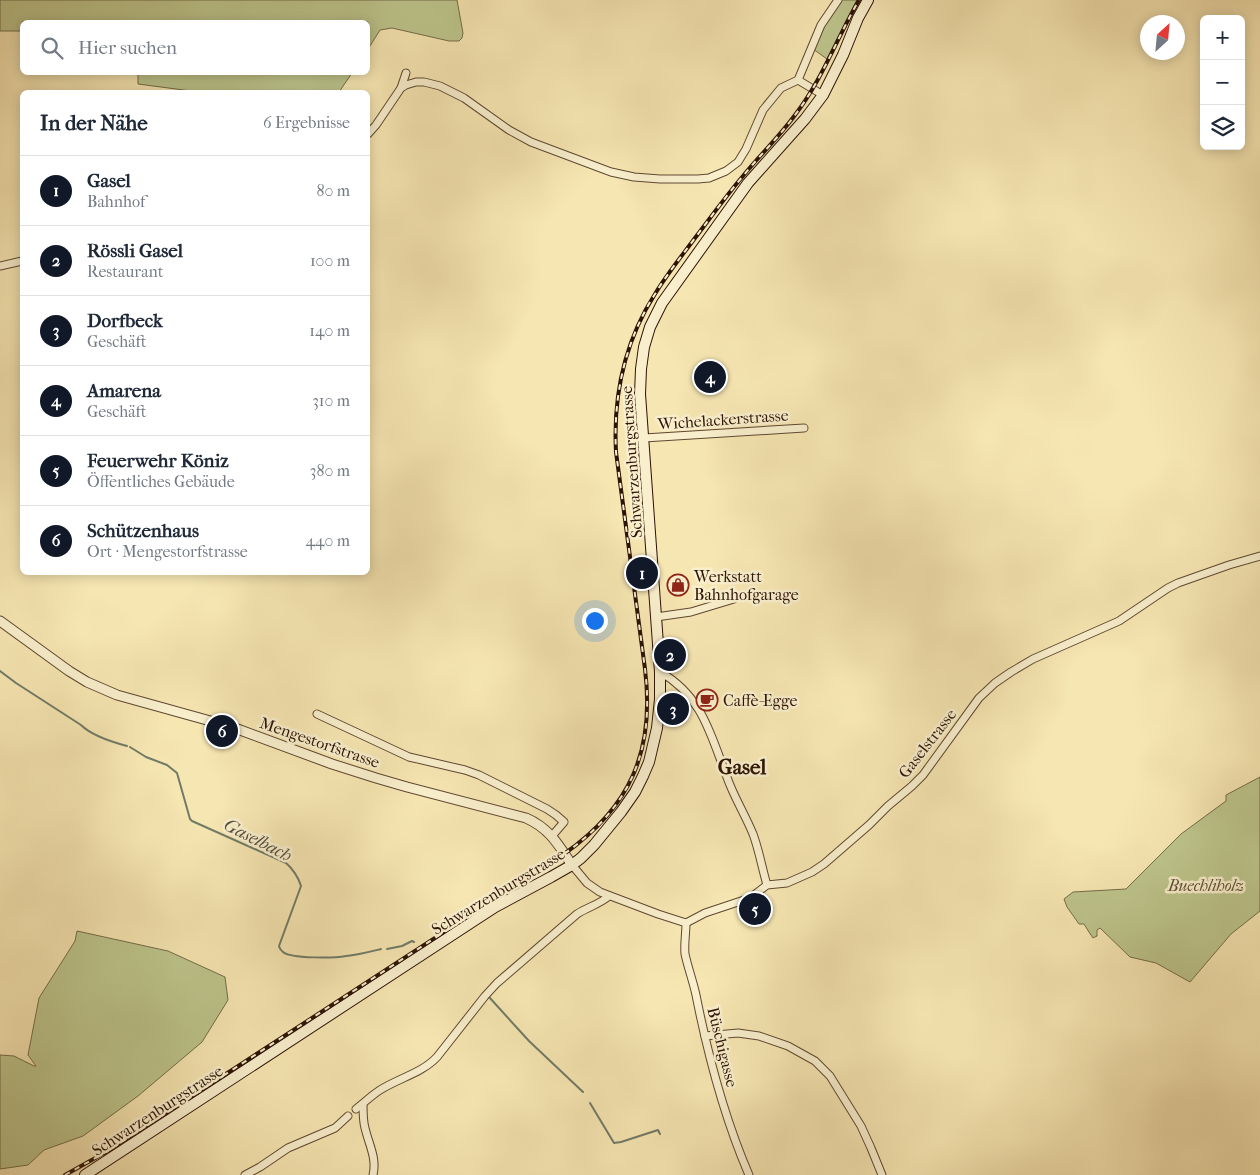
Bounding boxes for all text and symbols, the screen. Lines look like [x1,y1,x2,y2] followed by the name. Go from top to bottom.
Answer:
[1140,15,1185,60] north arrow
[1200,15,1245,150] map controls
[1200,15,1245,60] button: +
[20,20,370,75] search box
[38,34,66,62] icon: search
[78,37,177,59] text: Hier suchen
[1200,60,1245,105] button: −
[1200,105,1245,150] button: layers
[40,111,148,135] text: In der Nähe
[263,113,350,132] text: 6 Ergebnisse
[87,170,131,192] text: Gasel
[53,181,59,200] text: 1
[316,181,350,200] text: 80 m
[87,192,145,211] text: Bahnhof
[87,240,183,262] text: Rössli Gasel
[52,251,60,270] text: 2
[310,251,350,270] text: 100 m
[87,262,163,281] text: Restaurant
[87,310,163,332] text: Dorfbeck
[53,321,59,340] text: 3
[309,321,350,340] text: 140 m
[87,332,147,351] text: Geschäft
[694,358,726,396] pin: 4
[87,380,161,402] text: Amarena
[617,385,646,539] street label: Schwarzenburgstrasse
[51,391,61,410] text: 4
[312,391,350,410] text: 310 m
[87,402,147,421] text: Geschäft
[656,405,789,434] street label: Wichelackerstrasse
[87,450,229,472] text: Feuerwehr Köniz
[53,461,59,480] text: 5
[310,461,350,480] text: 380 m
[87,472,235,491] text: Öffentliches Gebäude
[87,520,199,542] text: Schützenhaus
[52,531,60,550] text: 6
[305,531,350,550] text: 440 m
[87,542,248,561] text: Ort · Mengestorfstrasse
[626,554,658,592] pin: 1
[693,567,799,604] place label: Werkstatt Bahnhofgarage
[666,573,690,597] shop icon: Werkstatt Bahnhofgarage
[582,608,608,634] your location
[654,636,686,674] pin: 2
[695,688,719,712] cafe icon: Caffè-Egge
[657,690,689,728] pin: 3
[723,691,798,710] place label: Caffè-Egge
[895,705,960,782] street label: Gaselstrasse
[206,712,238,750] pin: 6
[257,713,382,772] street label: Mengestorfstrasse
[718,755,766,779] district label: Gasel
[220,814,295,867] water label: Gaselbach
[428,844,568,939] street label: Schwarzenburgstrasse
[1167,876,1244,895] park label: Buechliholz
[739,890,771,928] pin: 5
[703,1005,742,1089] street label: Büschigasse
[88,1061,226,1160] street label: Schwarzenburgstrasse

